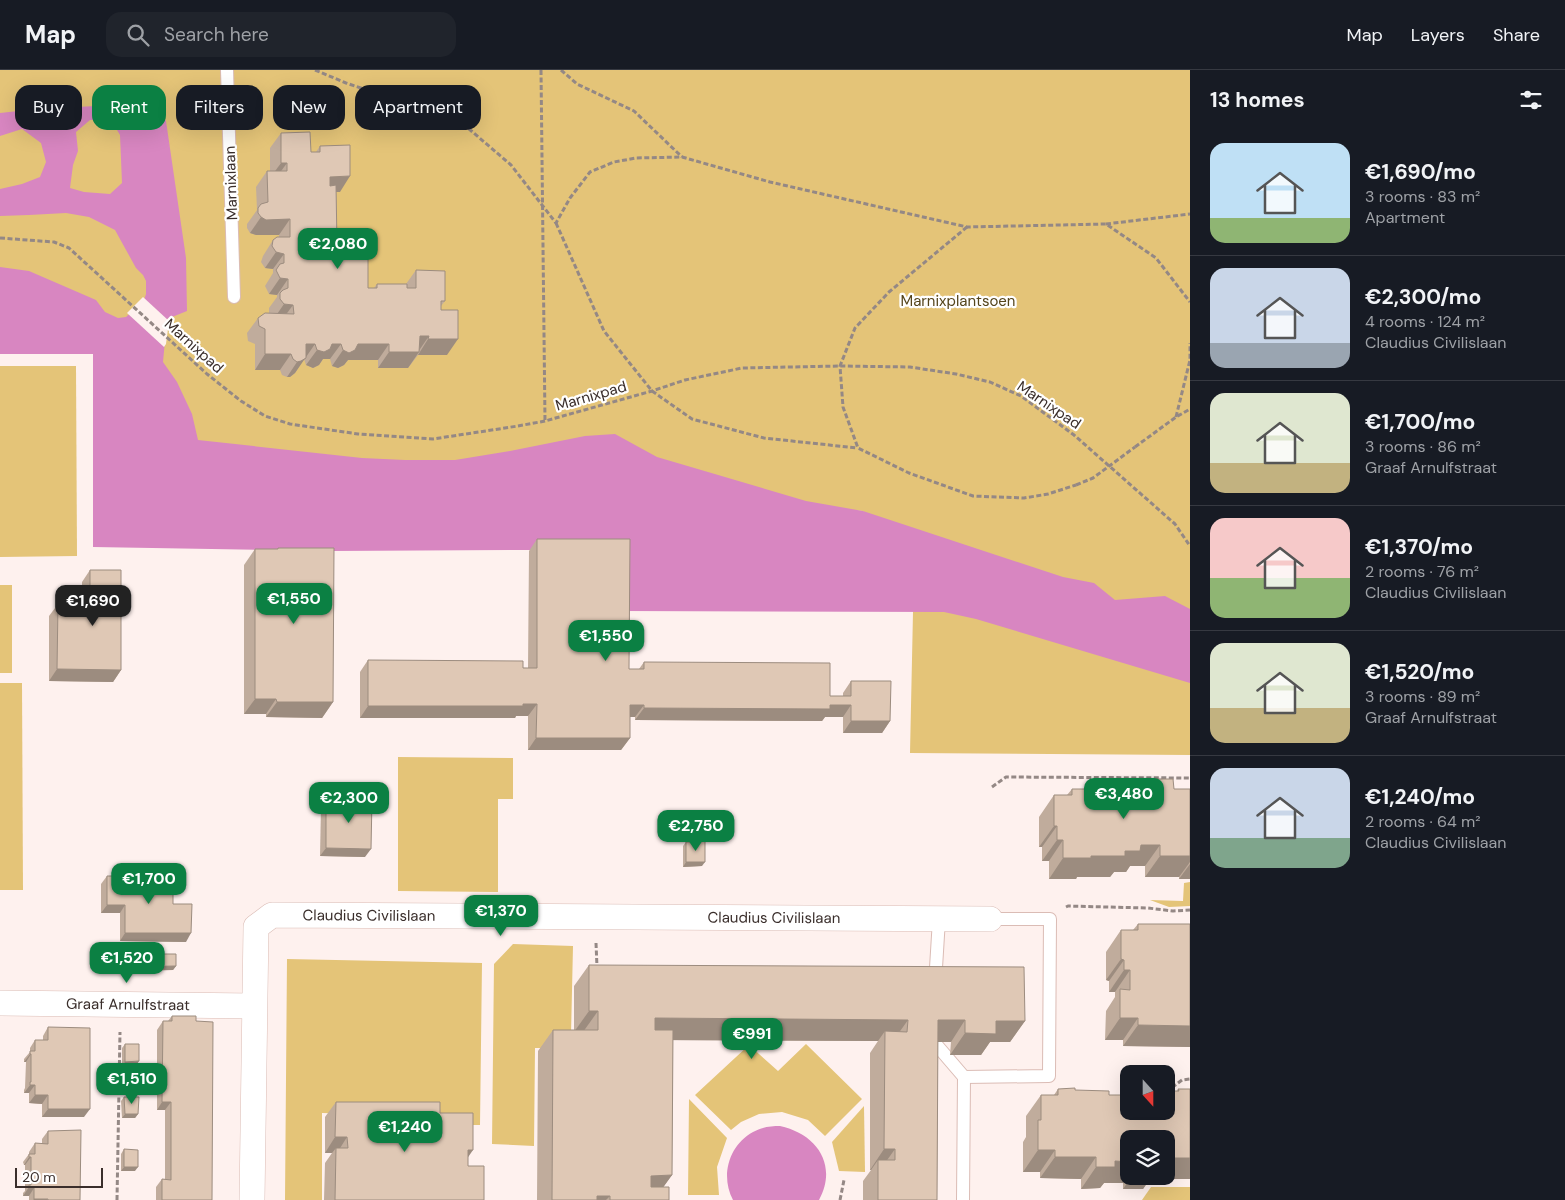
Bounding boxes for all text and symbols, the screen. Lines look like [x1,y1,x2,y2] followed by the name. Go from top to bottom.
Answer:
[106,12,456,57] search box
[25,19,76,50] text: Map
[124,21,152,49] icon: search
[164,22,269,47] text: Search here
[1347,23,1383,47] text: Map
[1411,23,1465,47] text: Layers
[1493,23,1540,47] text: Share
[15,85,82,130] chip: Buy
[92,85,166,130] chip: Rent
[176,85,263,130] chip: Filters
[273,85,345,130] chip: New
[355,85,481,130] chip: Apartment
[1210,86,1305,114] text: 13 homes
[1517,86,1545,114] icon: filters
[220,146,242,220] street label: Marnixlaan
[1365,158,1476,186] text: €1,690/mo
[1250,163,1310,223] icon: home
[1365,186,1480,207] text: 3 rooms · 83 m²
[1365,207,1445,228] text: Apartment
[297,228,379,270] pin: €2,080
[309,233,367,254] text: €2,080
[1365,283,1481,311] text: €2,300/mo
[1250,288,1310,348] icon: home
[901,291,1015,311] park label: Marnixplantsoen
[1365,311,1485,332] text: 4 rooms · 124 m²
[160,314,228,378] street label: Marnixpad
[1365,332,1506,353] text: Claudius Civilislaan
[553,376,629,416] street label: Marnixpad
[1013,376,1085,434] street label: Marnixpad
[1365,408,1475,436] text: €1,700/mo
[1250,413,1310,473] icon: home
[1365,436,1481,457] text: 3 rooms · 86 m²
[1365,457,1497,478] text: Graaf Arnulfstraat
[1365,533,1473,561] text: €1,370/mo
[1250,538,1310,598] icon: home
[1365,561,1479,582] text: 2 rooms · 76 m²
[253,582,335,625] pin: €1,550
[1365,582,1506,603] text: Claudius Civilislaan
[52,584,134,627] pin: €1,690
[267,588,321,609] text: €1,550
[66,590,120,611] text: €1,690
[565,620,647,662] pin: €1,550
[579,625,633,646] text: €1,550
[1365,658,1474,686] text: €1,520/mo
[1250,663,1310,723] icon: home
[1365,686,1480,707] text: 3 rooms · 89 m²
[1365,707,1497,728] text: Graaf Arnulfstraat
[1083,778,1165,820] pin: €3,480
[308,782,390,824] pin: €2,300
[1095,783,1153,804] text: €3,480
[1365,783,1475,811] text: €1,240/mo
[320,787,378,808] text: €2,300
[1250,788,1310,848] icon: home
[655,810,737,852] pin: €2,750
[1365,811,1481,832] text: 2 rooms · 64 m²
[668,815,724,836] text: €2,750
[1365,832,1506,853] text: Claudius Civilislaan
[108,862,190,905] pin: €1,700
[122,868,176,889] text: €1,700
[460,894,542,937] pin: €1,370
[475,900,527,921] text: €1,370
[303,905,435,926] street label: Claudius Civilislaan
[708,907,840,928] street label: Claudius Civilislaan
[86,942,168,984] pin: €1,520
[101,947,153,968] text: €1,520
[66,994,190,1015] street label: Graaf Arnulfstraat
[722,1018,782,1060] pin: €991
[733,1023,771,1044] text: €991
[91,1062,173,1105] pin: €1,510
[1120,1065,1175,1120] north arrow
[1120,1065,1175,1185] map controls
[107,1068,157,1089] text: €1,510
[364,1110,446,1153] pin: €1,240
[378,1116,432,1137] text: €1,240
[1120,1130,1175,1185] button: layers
[15,1165,102,1188] scale bar
[22,1168,56,1186] text: 20 m

